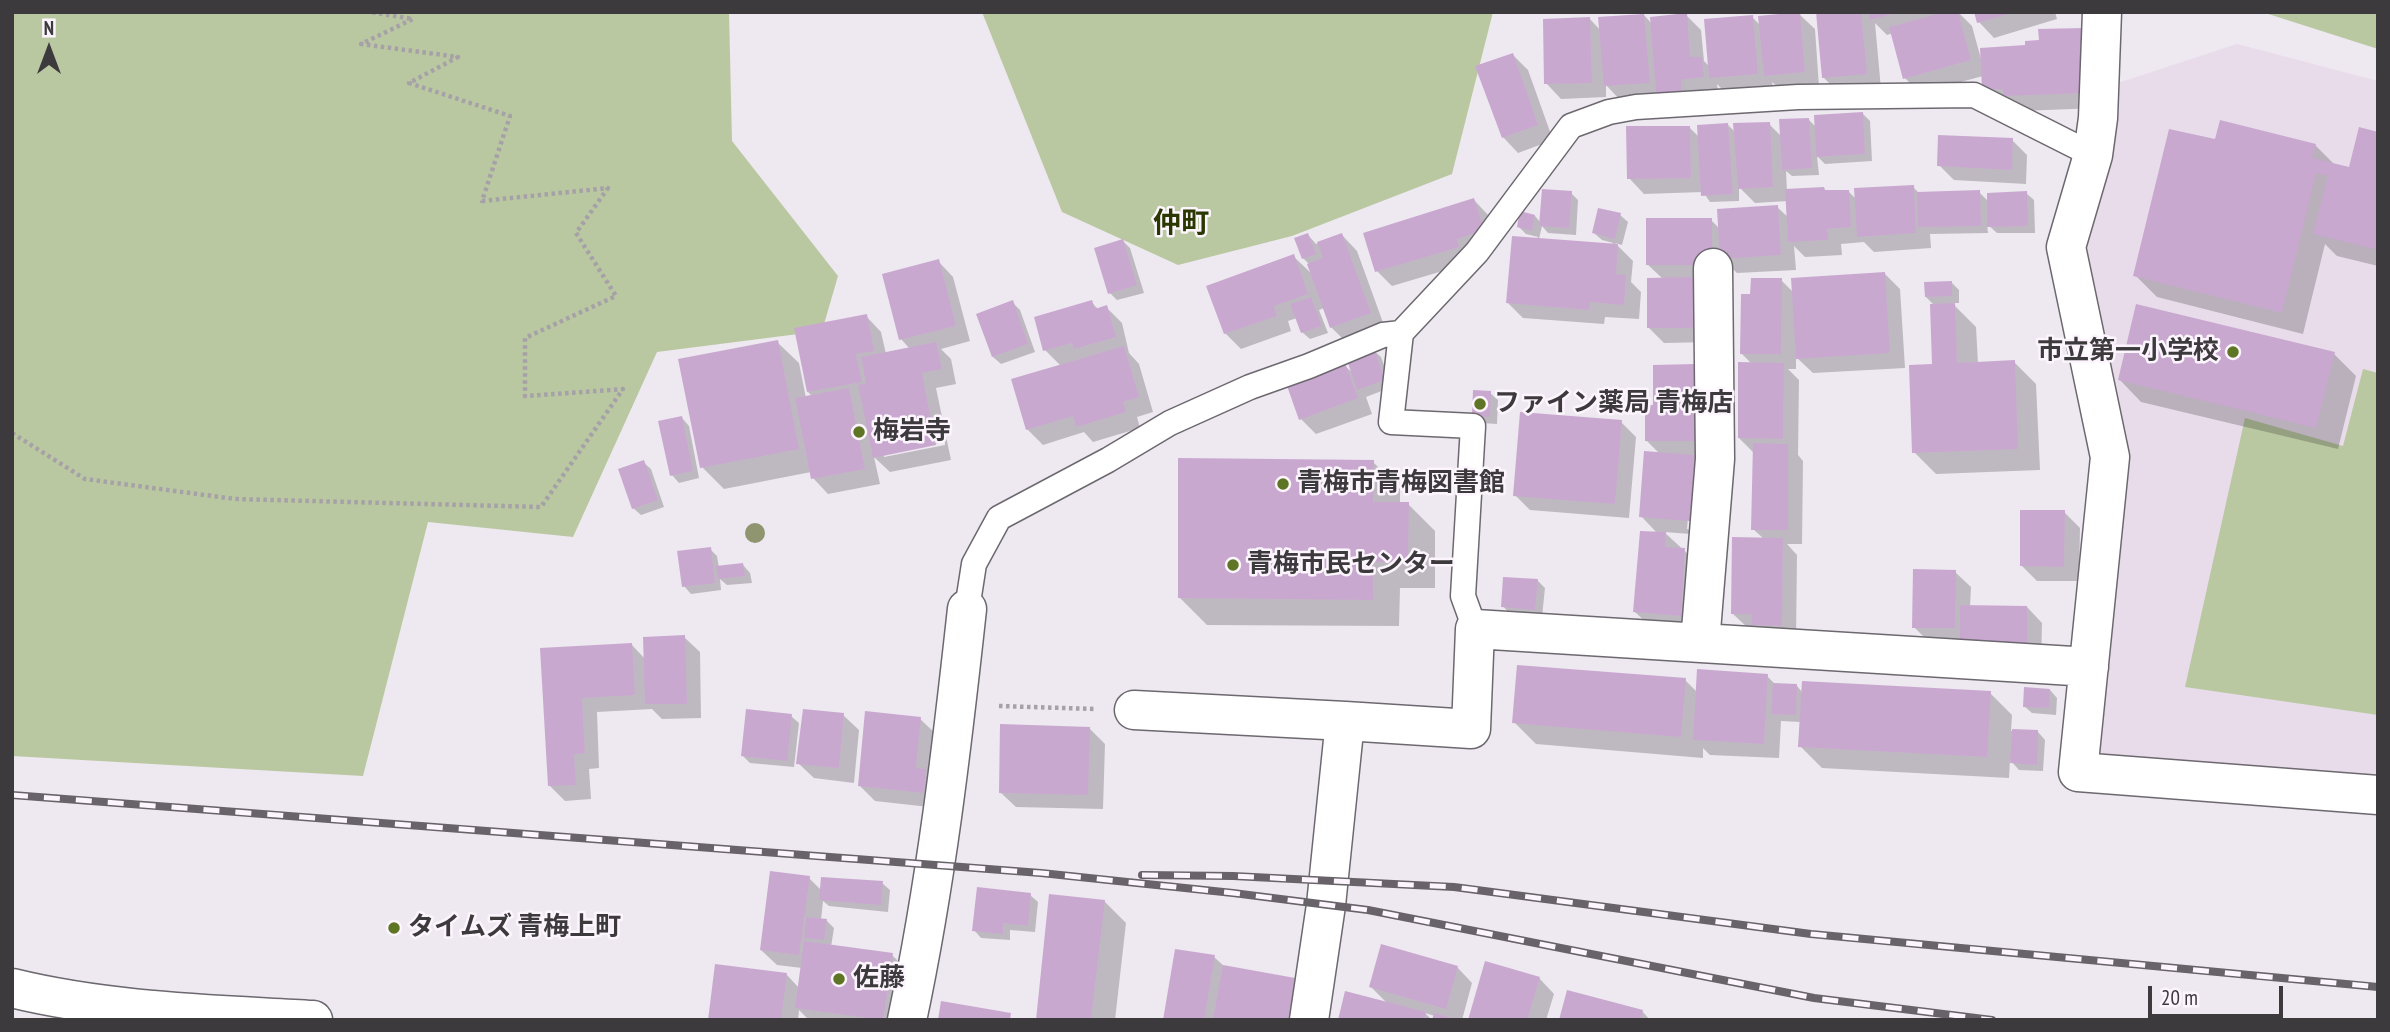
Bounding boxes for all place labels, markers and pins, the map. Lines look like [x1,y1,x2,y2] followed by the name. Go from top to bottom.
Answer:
[2037,336,2219,368] place label: 市立第一小学校
[2225,344,2241,360] marker: 市立第一小学校
[1494,388,1733,420] place label: ファイン薬局 青梅店
[1472,396,1488,412] marker: ファイン薬局 青梅店
[873,416,951,448] place label: 梅岩寺
[851,424,867,440] marker: 梅岩寺
[1297,468,1505,500] place label: 青梅市青梅図書館
[1275,476,1291,492] marker: 青梅市青梅図書館
[1247,549,1455,581] place label: 青梅市民センター
[1225,557,1241,573] marker: 青梅市民センター
[408,912,621,944] place label: タイムズ 青梅上町
[386,920,402,936] marker: タイムズ 青梅上町
[853,963,905,995] place label: 佐藤
[831,971,847,987] marker: 佐藤

